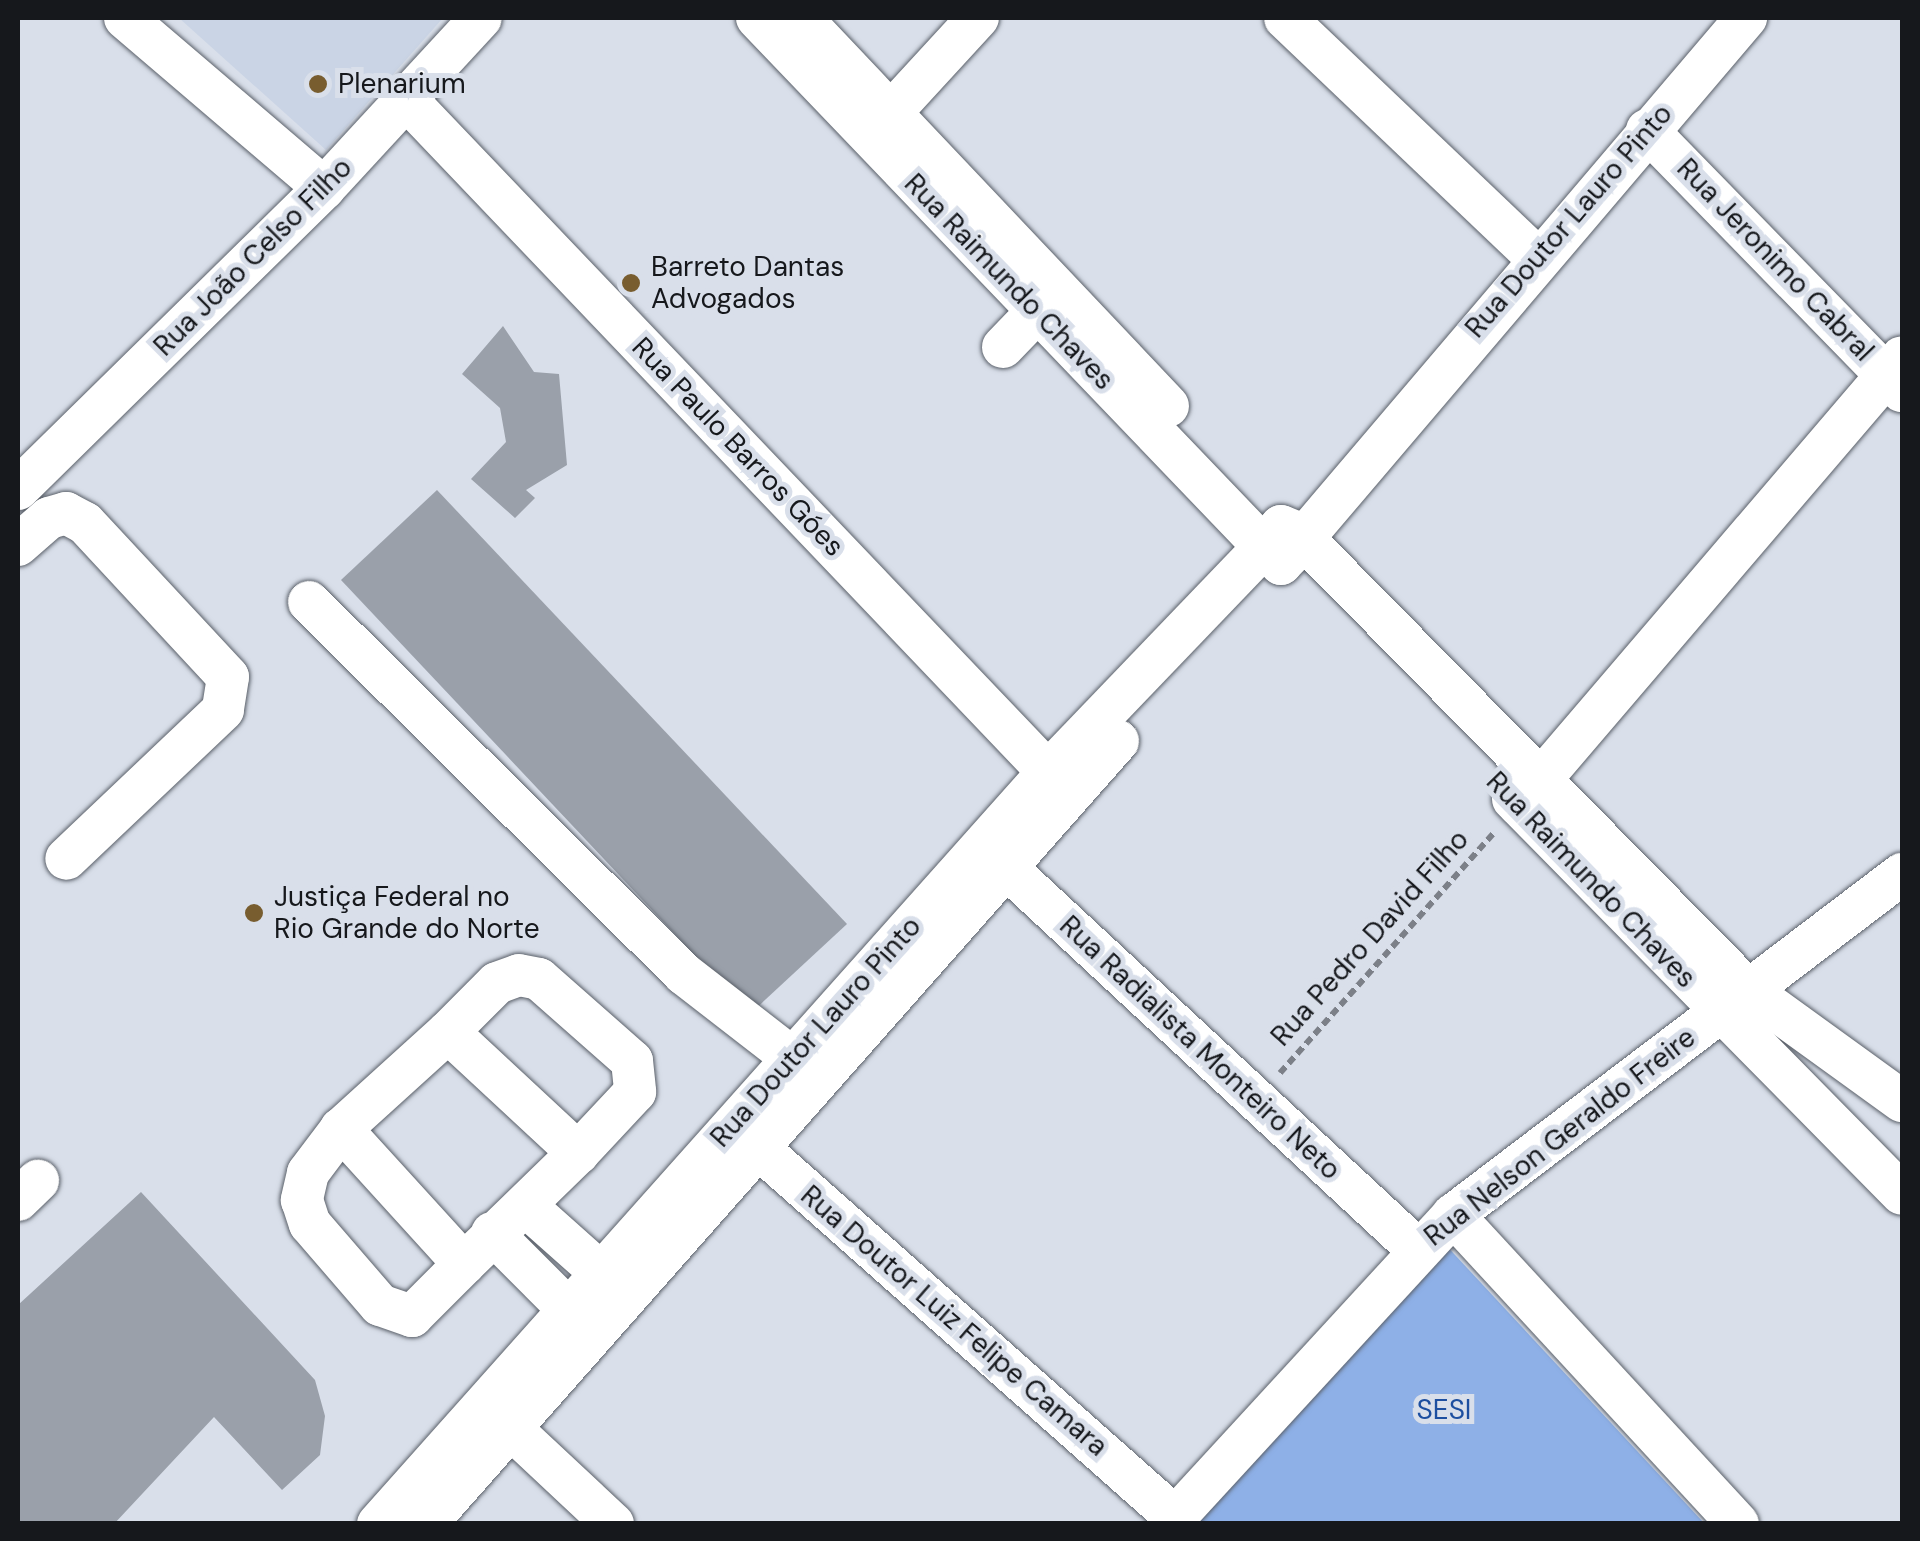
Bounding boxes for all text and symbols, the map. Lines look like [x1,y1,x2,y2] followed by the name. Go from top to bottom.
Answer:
[338,67,466,101] place label: Plenarium
[307,73,329,95] marker: Plenarium
[1458,97,1680,345] street label: Rua Doutor Lauro Pinto
[147,151,359,363] street label: Rua João Celso Filho
[1670,152,1880,368] street label: Rua Jeronimo Cabral
[897,167,1121,397] street label: Rua Raimundo Chaves
[651,250,844,316] place label: Barreto Dantas Advogados
[620,272,642,294] marker: Barreto Dantas Advogados
[625,331,851,563] street label: Rua Paulo Barros Góes
[1479,765,1703,995] street label: Rua Raimundo Chaves
[1264,823,1476,1053] street label: Rua Pedro David Filho
[274,880,540,946] place label: Justiça Federal no Rio Grande do Norte
[243,902,265,924] marker: Justiça Federal no Rio Grande do Norte
[1053,909,1347,1187] street label: Rua Radialista Monteiro Neto
[704,910,928,1154] street label: Rua Doutor Lauro Pinto
[1418,1021,1702,1253] street label: Rua Nelson Geraldo Freire
[794,1179,1114,1463] street label: Rua Doutor Luiz Felipe Camara
[1417,1393,1471,1427] park label: SESI

